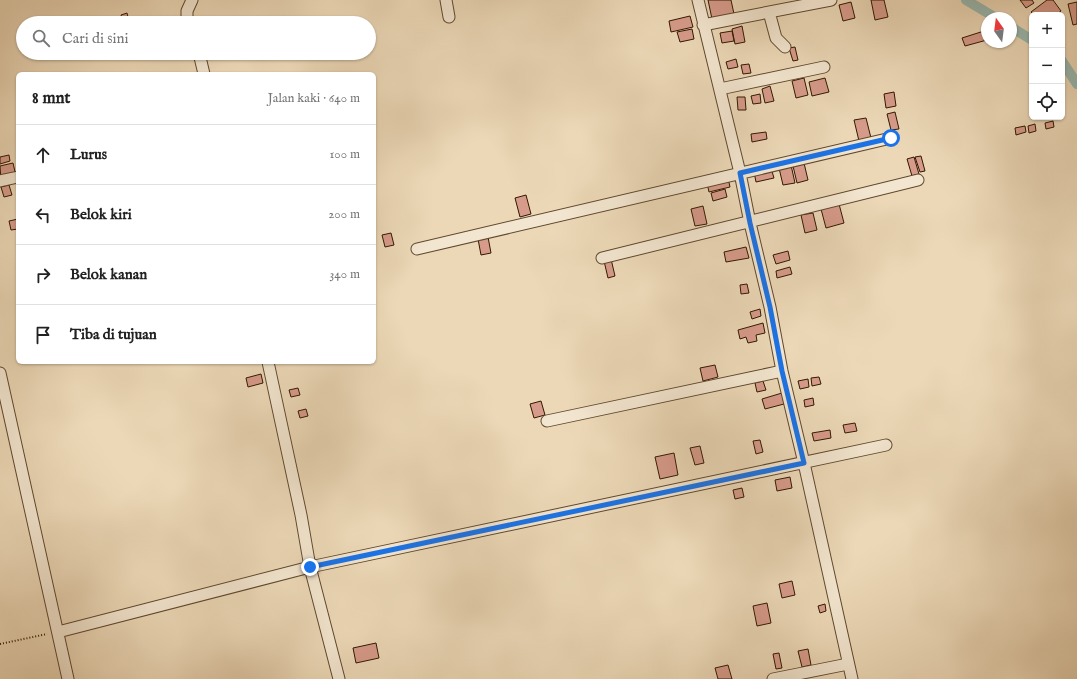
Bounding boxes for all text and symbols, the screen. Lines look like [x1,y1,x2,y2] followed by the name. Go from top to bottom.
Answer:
[981,12,1017,48] north arrow
[1029,12,1065,120] map controls
[1029,12,1065,48] button: +
[16,16,376,60] search box
[30,27,52,49] icon: search
[62,29,129,48] text: Cari di sini
[1029,48,1065,84] button: −
[1029,84,1065,120] button: locate
[32,88,70,109] text: 8 mnt
[268,90,360,107] text: Jalan kaki · 640 m
[882,129,900,147] route start
[32,144,54,166] icon: ahead
[70,145,107,164] text: Lurus
[330,146,360,163] text: 100 m
[32,204,54,226] icon: left
[70,205,132,224] text: Belok kiri
[328,206,360,223] text: 200 m
[32,264,54,286] icon: right
[70,265,147,284] text: Belok kanan
[330,266,360,283] text: 340 m
[32,324,54,346] icon: arrive
[70,325,157,344] text: Tiba di tujuan
[301,558,319,576] route end

